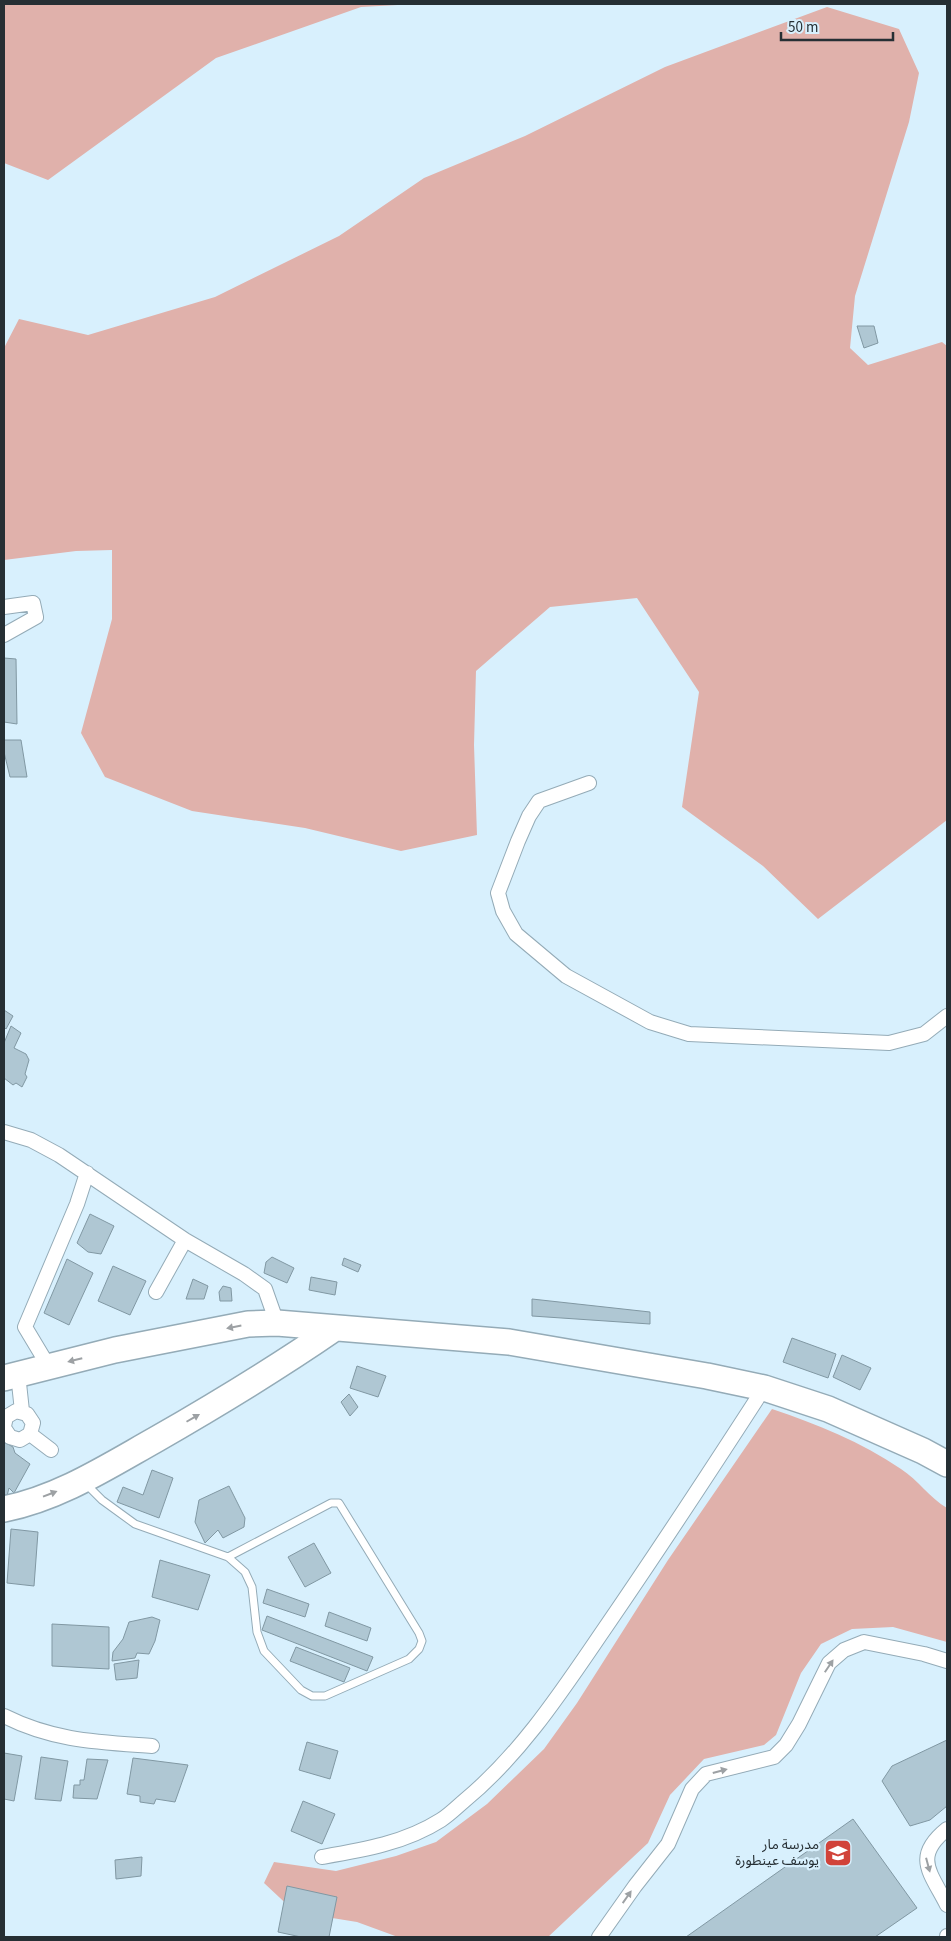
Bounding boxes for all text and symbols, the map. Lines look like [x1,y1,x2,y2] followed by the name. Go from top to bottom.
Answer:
[781,10,894,42] scale bar
[788,17,818,38] text: 50 m
[226,1323,242,1331] one-way arrow
[68,1356,83,1364] one-way arrow
[187,1414,200,1423] one-way arrow
[43,1490,58,1498] one-way arrow
[824,1659,834,1673] one-way arrow
[713,1766,728,1774] one-way arrow
[735,1835,819,1871] place label: مدرسة مار يوسف عينطورة
[823,1838,853,1868] school or university icon: مدرسة مار يوسف عينطورة
[925,1858,933,1873] one-way arrow
[622,1891,632,1904] one-way arrow

